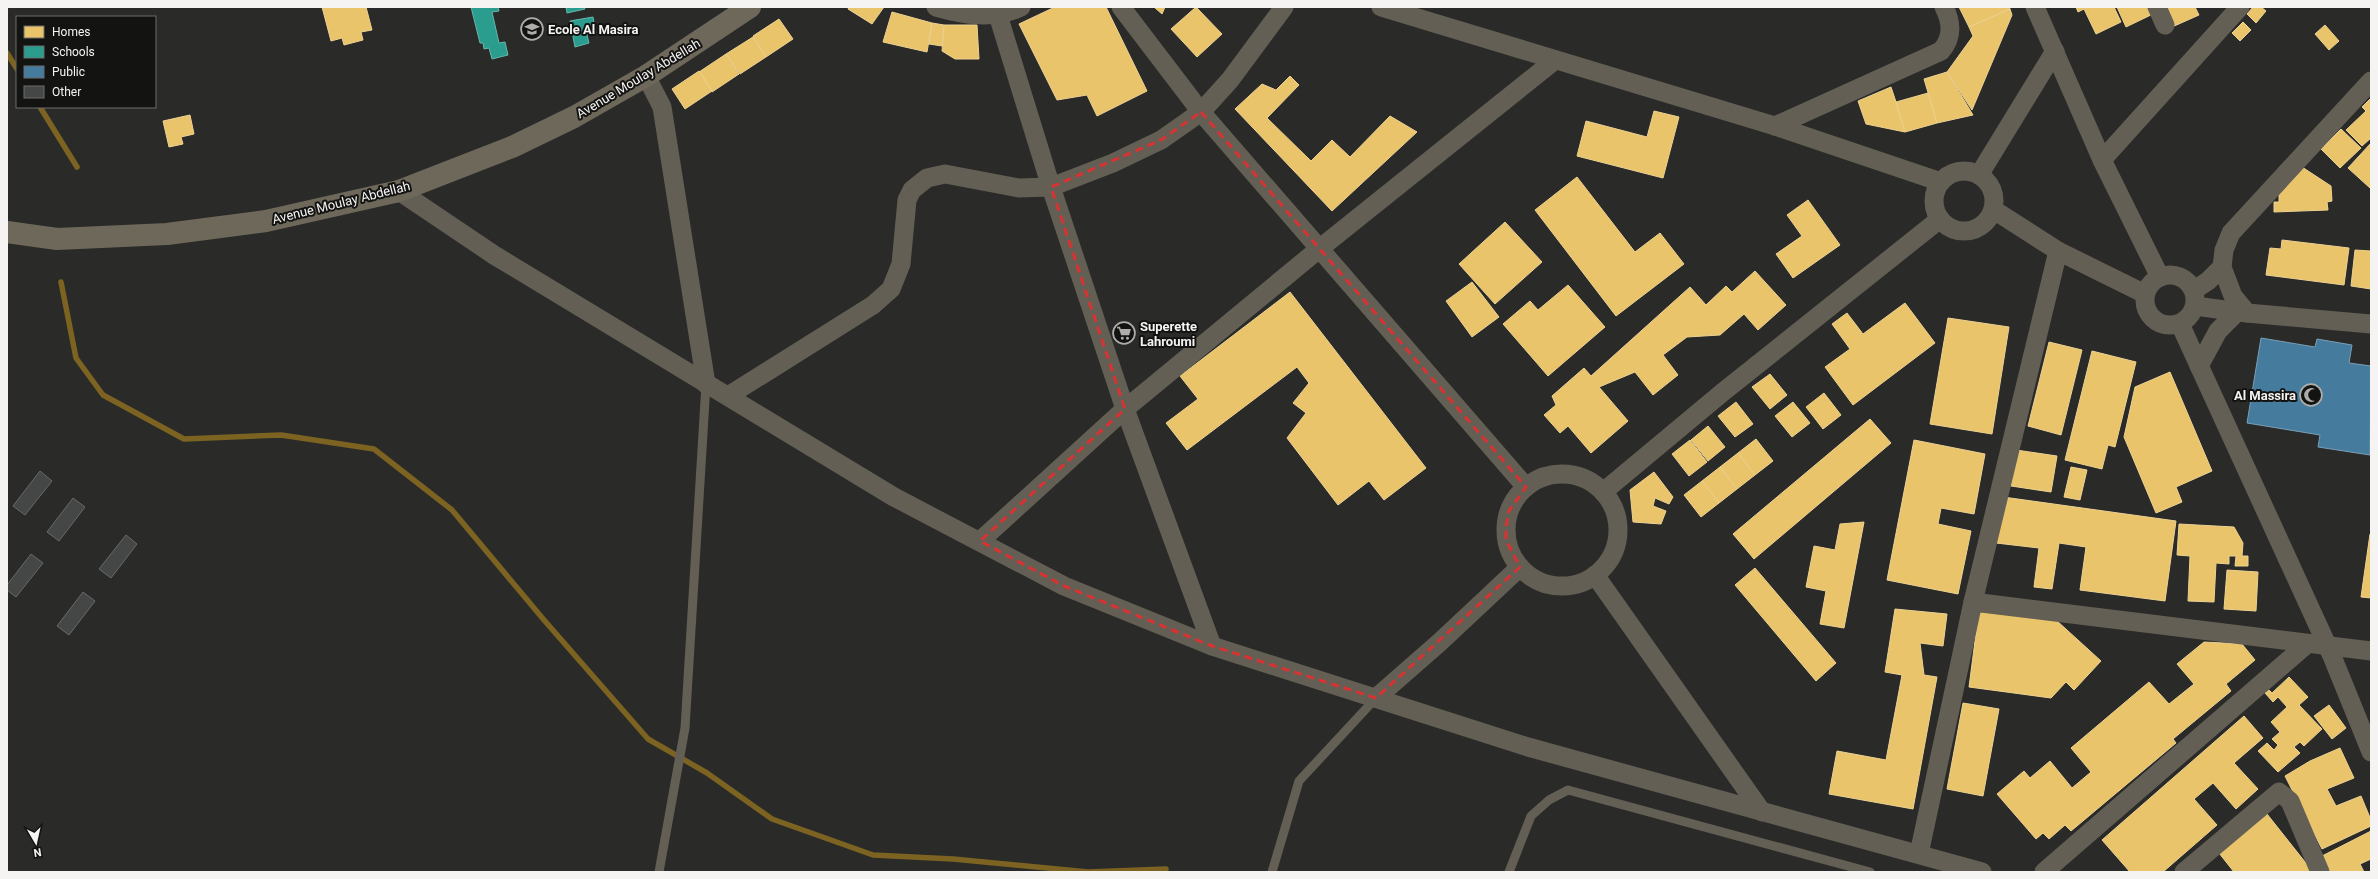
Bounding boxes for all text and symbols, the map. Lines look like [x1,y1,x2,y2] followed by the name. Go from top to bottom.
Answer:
[16,16,156,108] legend
[519,16,545,42] school or university icon: Ecole Al Masira
[548,22,638,37] place label: Ecole Al Masira
[52,25,90,39] text: Homes
[574,35,703,121] street label: Avenue Moulay Abdellah
[52,45,95,59] text: Schools
[52,65,85,79] text: Public
[52,85,81,99] text: Other
[271,178,412,227] street label: Avenue Moulay Abdellah
[1140,319,1197,349] place label: Superette Lahroumi
[1111,320,1137,346] supermarket icon: Superette Lahroumi
[2298,382,2324,408] mosque icon: Al Massira
[2234,388,2296,403] place label: Al Massira
[16,823,56,863] north arrow
[32,845,42,859] text: N

